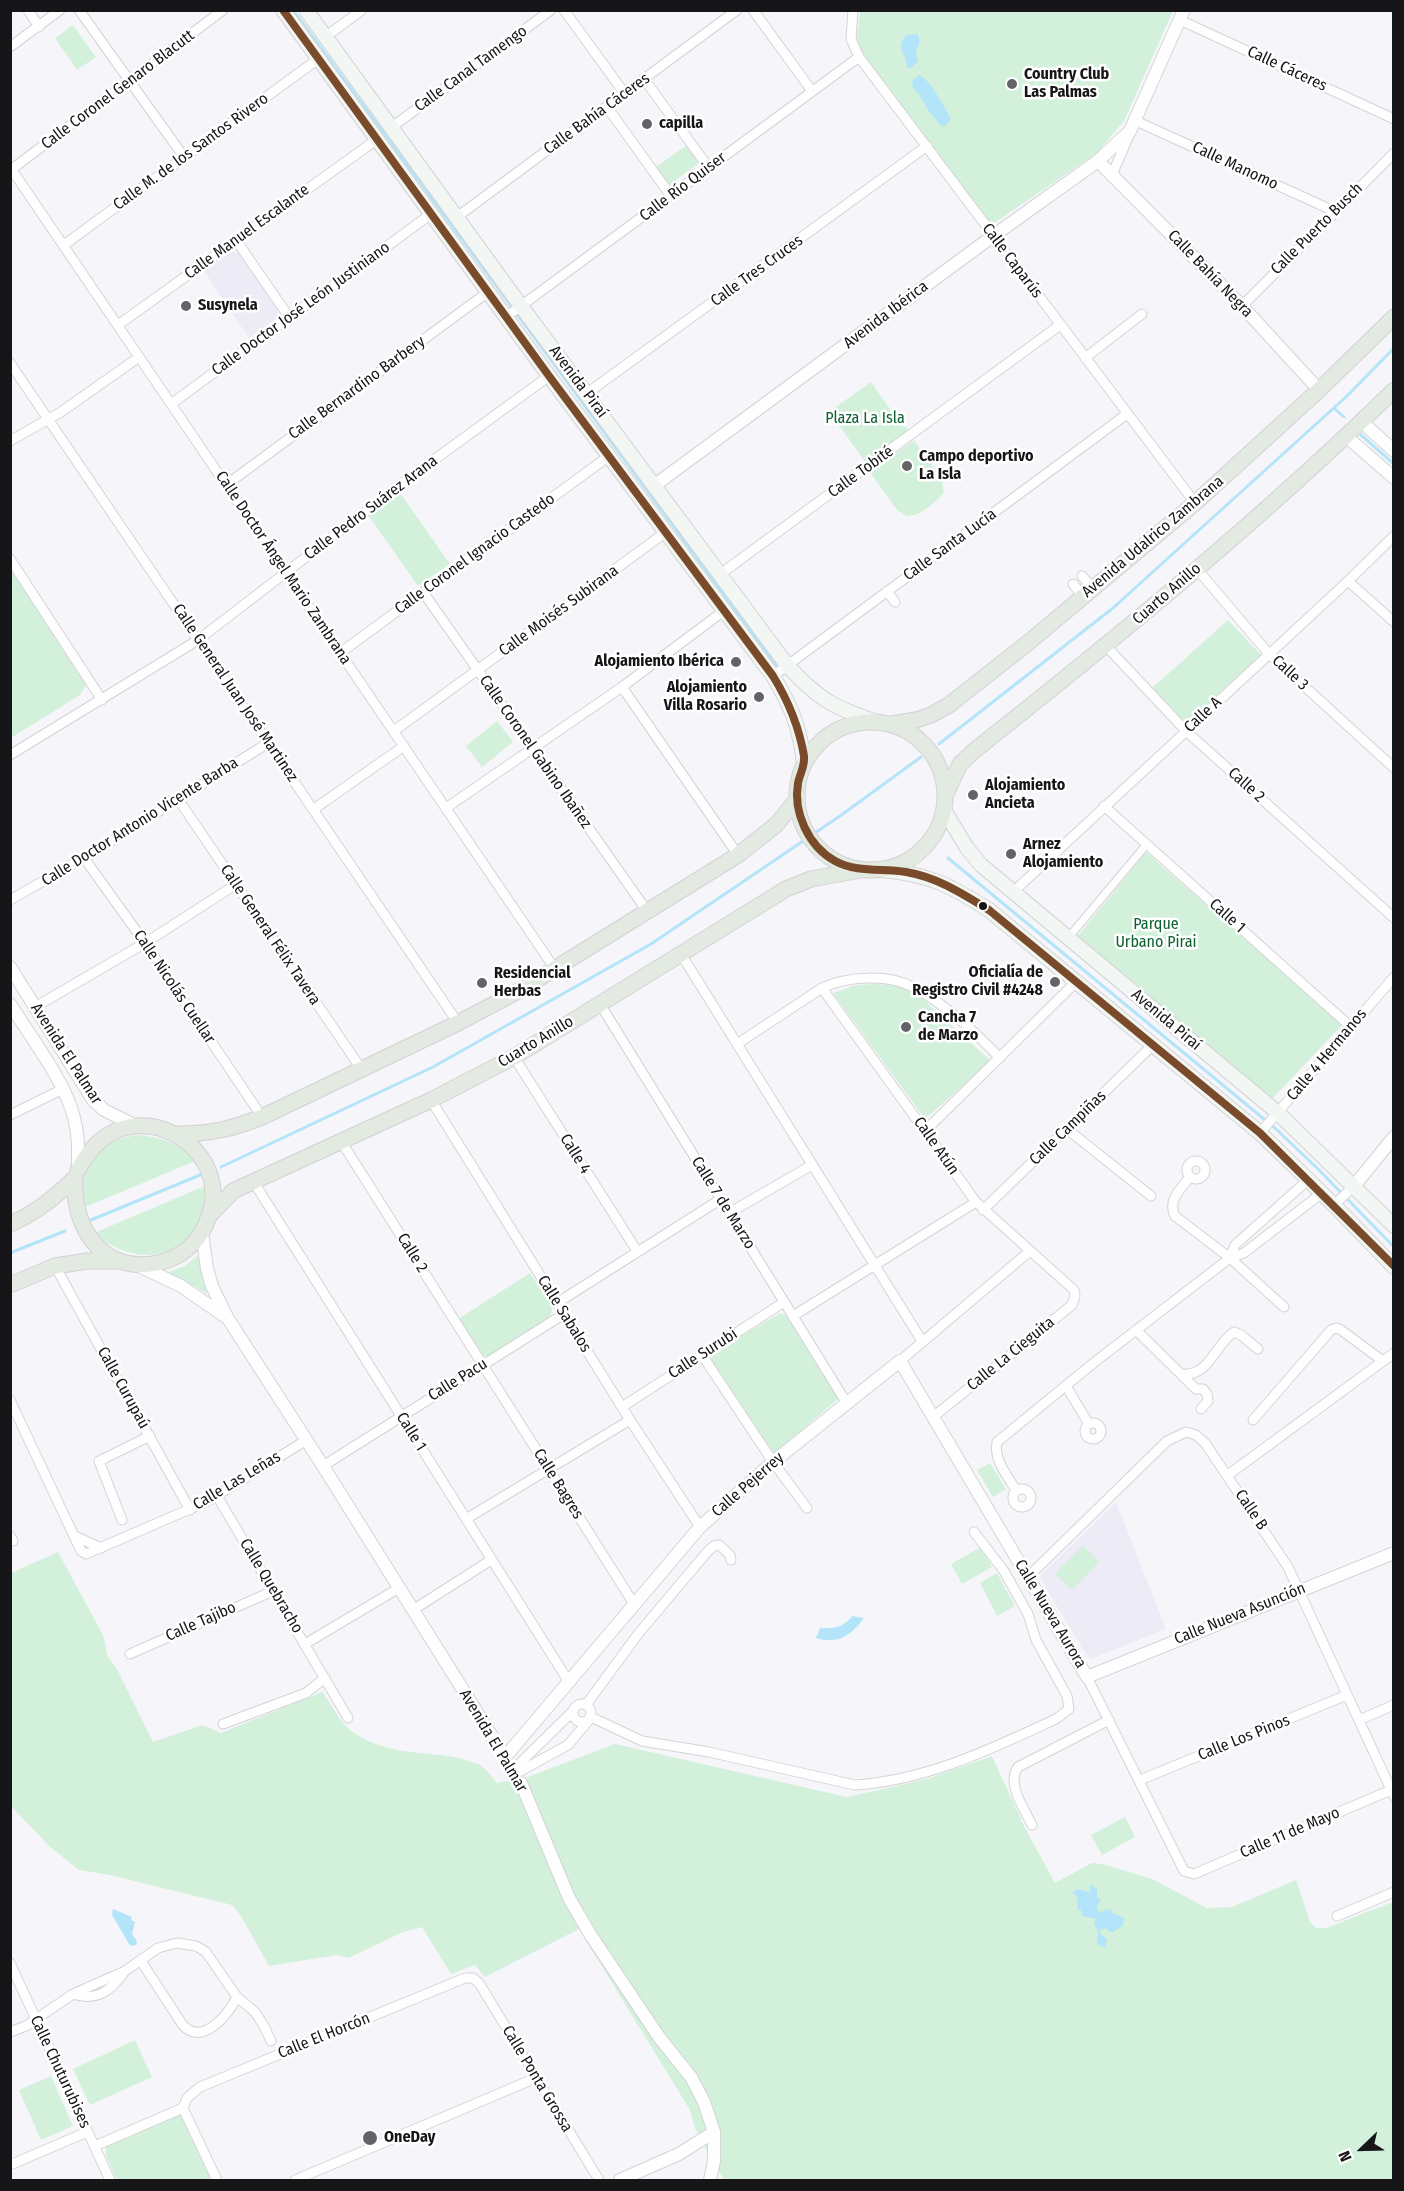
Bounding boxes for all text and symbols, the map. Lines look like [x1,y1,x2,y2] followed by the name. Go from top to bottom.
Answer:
[411,22,531,116] street label: Calle Canal Tamengo
[38,26,198,154] street label: Calle Coronel Genaro Blacutt
[1244,42,1330,96] street label: Calle Cáceres
[1024,65,1109,103] place label: Country Club Las Palmas
[540,69,654,159] street label: Calle Bahía Cáceres
[1005,77,1019,91] marker: Country Club Las Palmas
[110,89,272,215] street label: Calle M. de los Santos Rivero
[659,114,703,134] place label: capilla
[640,117,654,131] marker: capilla
[1189,138,1281,194] street label: Calle Manomo
[636,148,730,226] street label: Calle Río Quiser
[1267,179,1367,279] street label: Calle Puerto Busch
[181,180,313,284] street label: Calle Manuel Escalante
[978,220,1046,302] street label: Calle Caparús
[1163,226,1257,322] street label: Calle Bahía Negra
[707,231,807,311] street label: Calle Tres Cruces
[208,238,394,380] street label: Calle Doctor José León Justiniano
[840,277,932,353] street label: Avenida Ibérica
[198,296,258,316] place label: Susynela
[179,299,193,313] marker: Susynela
[285,332,429,444] street label: Calle Bernardino Barbery
[545,342,611,422] street label: Avenida Piraí
[825,409,905,429] park label: Plaza La Isla
[825,442,897,502] street label: Calle Tobité
[919,447,1034,485] place label: Campo deportivo La Isla
[300,452,442,564] street label: Calle Pedro Suárez Arana
[900,459,914,473] marker: Campo deportivo La Isla
[211,468,355,668] street label: Calle Doctor Ángel Mario Zambrana
[1078,472,1228,602] street label: Avenida Udalrico Zambrana
[391,489,559,619] street label: Calle Coronel Ignacio Castedo
[900,505,1000,585] street label: Calle Santa Lucía
[1129,559,1205,629] street label: Cuarto Anillo
[496,561,622,661] street label: Calle Moisés Subirana
[168,600,302,786] street label: Calle General Juan José Martinez
[1268,651,1312,695] street label: Calle 3
[594,652,724,672] place label: Alojamiento Ibérica
[729,655,743,669] marker: Alojamiento Ibérica
[475,672,595,832] street label: Calle Coronel Gabino Ibañez
[664,678,747,716] place label: Alojamiento Villa Rosario
[752,690,766,704] marker: Alojamiento Villa Rosario
[1180,693,1226,737] street label: Calle A
[38,753,242,891] street label: Calle Doctor Antonio Vicente Barba
[1224,764,1268,806] street label: Calle 2
[985,776,1065,814] place label: Alojamiento Ancieta
[966,788,980,802] marker: Alojamiento Ancieta
[1023,835,1103,873] place label: Arnez Alojamiento
[1004,847,1018,861] marker: Arnez Alojamiento
[216,861,324,1009] street label: Calle General Félix Tavera
[1205,895,1249,937] street label: Calle 1
[977,900,989,912] unlabelled marker
[1115,915,1197,953] park label: Parque Urbano Pirai
[129,927,219,1047] street label: Calle Nicolás Cuellar
[912,963,1043,1001] place label: Oficialía de Registro Civil #4248
[494,964,571,1002] place label: Residencial Herbas
[1048,975,1062,989] marker: Oficialía de Registro Civil #4248
[475,976,489,990] marker: Residencial Herbas
[1127,985,1205,1055] street label: Avenida Piraí
[26,1000,106,1108] street label: Avenida El Palmar
[1283,1005,1371,1105] street label: Calle 4 Hermanos
[918,1008,978,1046] place label: Cancha 7 de Marzo
[495,1012,577,1072] street label: Cuarto Anillo
[899,1020,913,1034] marker: Cancha 7 de Marzo
[1026,1087,1110,1169] street label: Calle Campiñas
[909,1113,963,1179] street label: Calle Atún
[555,1130,595,1178] street label: Calle 4
[687,1153,759,1253] street label: Calle 7 de Marzo
[393,1230,431,1276] street label: Calle 2
[533,1272,595,1356] street label: Calle Sabalos
[963,1313,1059,1395] street label: Calle La Cieguita
[665,1325,741,1383] street label: Calle Surubi
[93,1344,153,1432] street label: Calle Curupaú
[425,1354,491,1406] street label: Calle Pacu
[392,1409,430,1455] street label: Calle 1
[529,1445,587,1523] street label: Calle Bagres
[190,1447,284,1515] street label: Calle Las Leñas
[708,1449,788,1521] street label: Calle Pejerrey
[1231,1486,1271,1534] street label: Calle B
[235,1535,307,1637] street label: Calle Quebracho
[1010,1556,1090,1672] street label: Calle Nueva Aurora
[1172,1579,1308,1649] street label: Calle Nueva Asunción
[163,1598,239,1646] street label: Calle Tajibo
[455,1686,531,1796] street label: Avenida El Palmar
[1195,1711,1293,1765] street label: Calle Los Pinos
[1237,1803,1343,1863] street label: Calle 11 de Mayo
[275,2009,373,2063] street label: Calle El Horcón
[25,2013,95,2131] street label: Calle Chuturubises
[498,2022,576,2136] street label: Calle Ponta Grossa
[1332,2119,1392,2179] north arrow
[384,2128,435,2148] place label: OneDay
[361,2129,379,2147] marker: OneDay
[1334,2148,1356,2164] text: N

